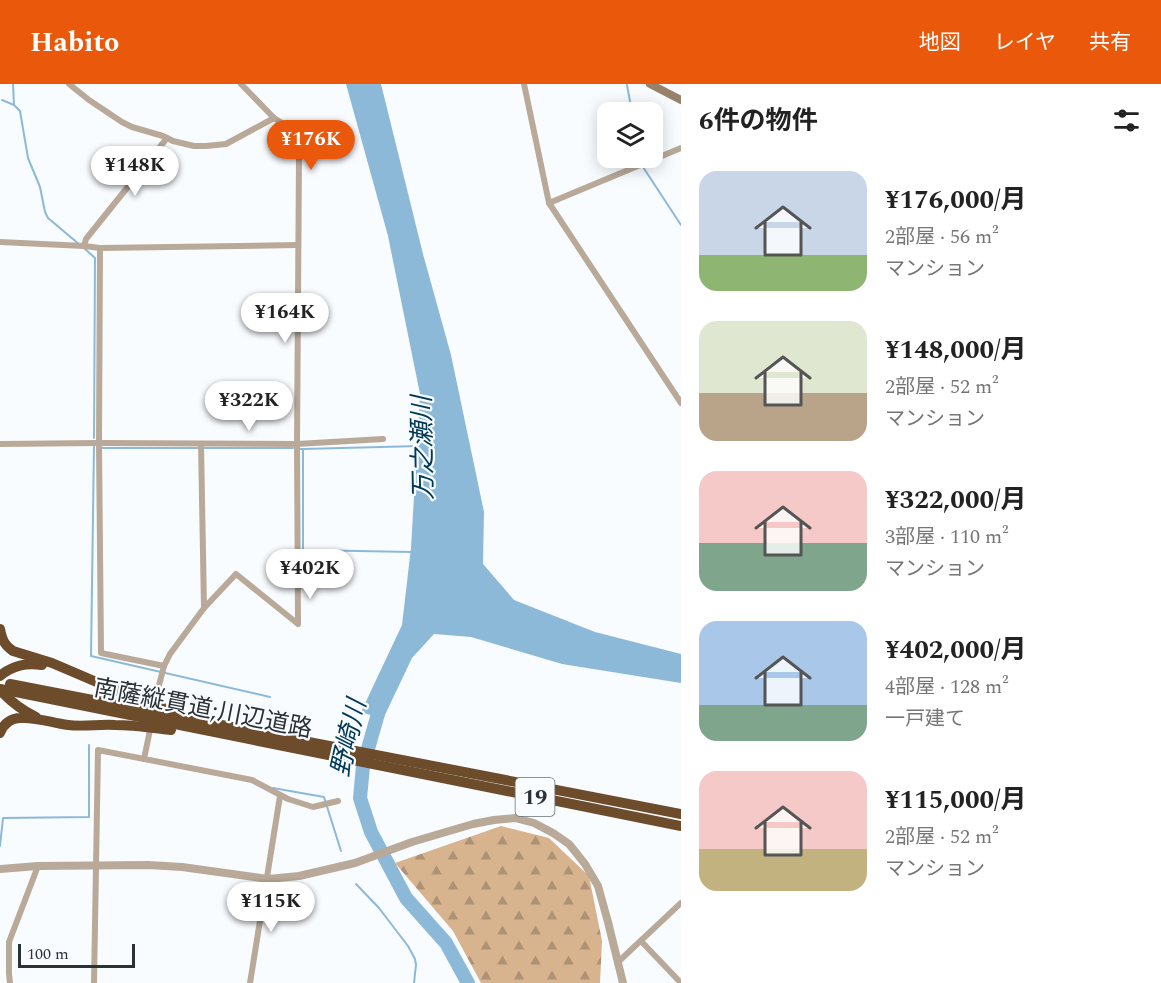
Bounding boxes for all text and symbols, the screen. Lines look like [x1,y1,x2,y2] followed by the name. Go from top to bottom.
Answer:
[30,21,119,64] text: Habito
[919,27,961,59] text: 地図
[994,27,1056,59] text: レイヤ
[1089,27,1131,59] text: 共有
[699,101,818,141] text: 6件の物件
[597,102,663,168] map controls
[597,102,663,168] button: layers
[1110,104,1143,137] icon: filters
[269,120,353,171] pin: ¥176K
[281,124,341,154] text: ¥176K
[93,146,177,197] pin: ¥148K
[105,150,165,180] text: ¥148K
[885,180,1027,220] text: ¥176,000/月
[747,195,819,267] icon: home
[885,222,999,252] text: 2部屋 · 56 m²
[885,254,985,284] text: マンション
[243,293,327,344] pin: ¥164K
[255,297,315,327] text: ¥164K
[885,330,1027,370] text: ¥148,000/月
[747,345,819,417] icon: home
[885,372,999,402] text: 2部屋 · 52 m²
[207,381,291,432] pin: ¥322K
[219,385,279,415] text: ¥322K
[402,393,444,500] water label: 万之瀬川
[885,404,985,434] text: マンション
[885,480,1027,520] text: ¥322,000/月
[747,495,819,567] icon: home
[885,522,1009,552] text: 3部屋 · 110 m²
[268,549,352,600] pin: ¥402K
[280,553,340,583] text: ¥402K
[885,554,985,584] text: マンション
[885,630,1027,670] text: ¥402,000/月
[747,645,819,717] icon: home
[91,670,315,748] street label: 南薩縦貫道;川辺道路
[885,672,1009,702] text: 4部屋 · 128 m²
[321,693,378,781] water label: 野崎川
[885,704,965,734] text: 一戸建て
[516,778,554,816] road number: 19
[885,780,1027,820] text: ¥115,000/月
[747,795,819,867] icon: home
[885,822,999,852] text: 2部屋 · 52 m²
[885,854,985,884] text: マンション
[229,882,313,933] pin: ¥115K
[241,886,301,916] text: ¥115K
[18,941,135,968] scale bar
[27,942,69,966] text: 100 m

